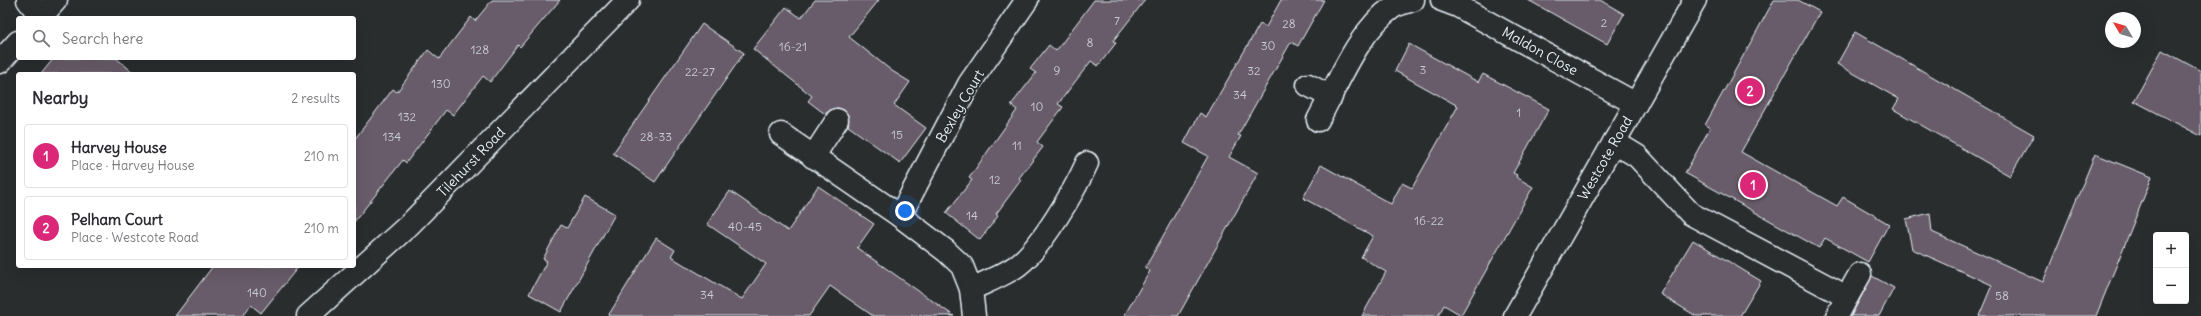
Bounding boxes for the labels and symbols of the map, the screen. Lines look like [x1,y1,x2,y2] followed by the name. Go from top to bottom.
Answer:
[2105,12,2141,48] north arrow
[1114,13,1120,28] house number: 7
[1601,15,1608,30] house number: 2
[1282,16,1296,31] house number: 28
[1499,23,1581,79] street label: Maldon Close
[1087,35,1094,50] house number: 8
[1261,38,1275,53] house number: 30
[779,39,807,54] house number: 16-21
[471,42,489,57] house number: 128
[1420,62,1427,77] house number: 3
[1054,63,1061,78] house number: 9
[1247,63,1261,78] house number: 32
[685,64,715,79] house number: 22-27
[932,66,988,146] street label: Bexley Court
[431,76,451,91] house number: 130
[1737,76,1763,106] pin: 2
[1233,87,1247,102] house number: 34
[1031,99,1043,114] house number: 10
[1517,105,1521,120] house number: 1
[398,109,417,124] house number: 132
[1574,113,1636,203] street label: Westcote Road
[433,123,509,201] street label: Tilehurst Road
[891,127,903,142] house number: 15
[383,129,401,144] house number: 134
[640,129,672,144] house number: 28-33
[1012,138,1022,153] house number: 11
[1740,170,1766,200] pin: 1
[989,172,1001,187] house number: 12
[895,201,915,221] your location
[966,208,978,223] house number: 14
[1414,213,1444,228] house number: 16-22
[728,219,762,234] house number: 40-45
[247,285,267,300] house number: 140
[700,287,714,302] house number: 34
[1995,288,2009,303] house number: 58

